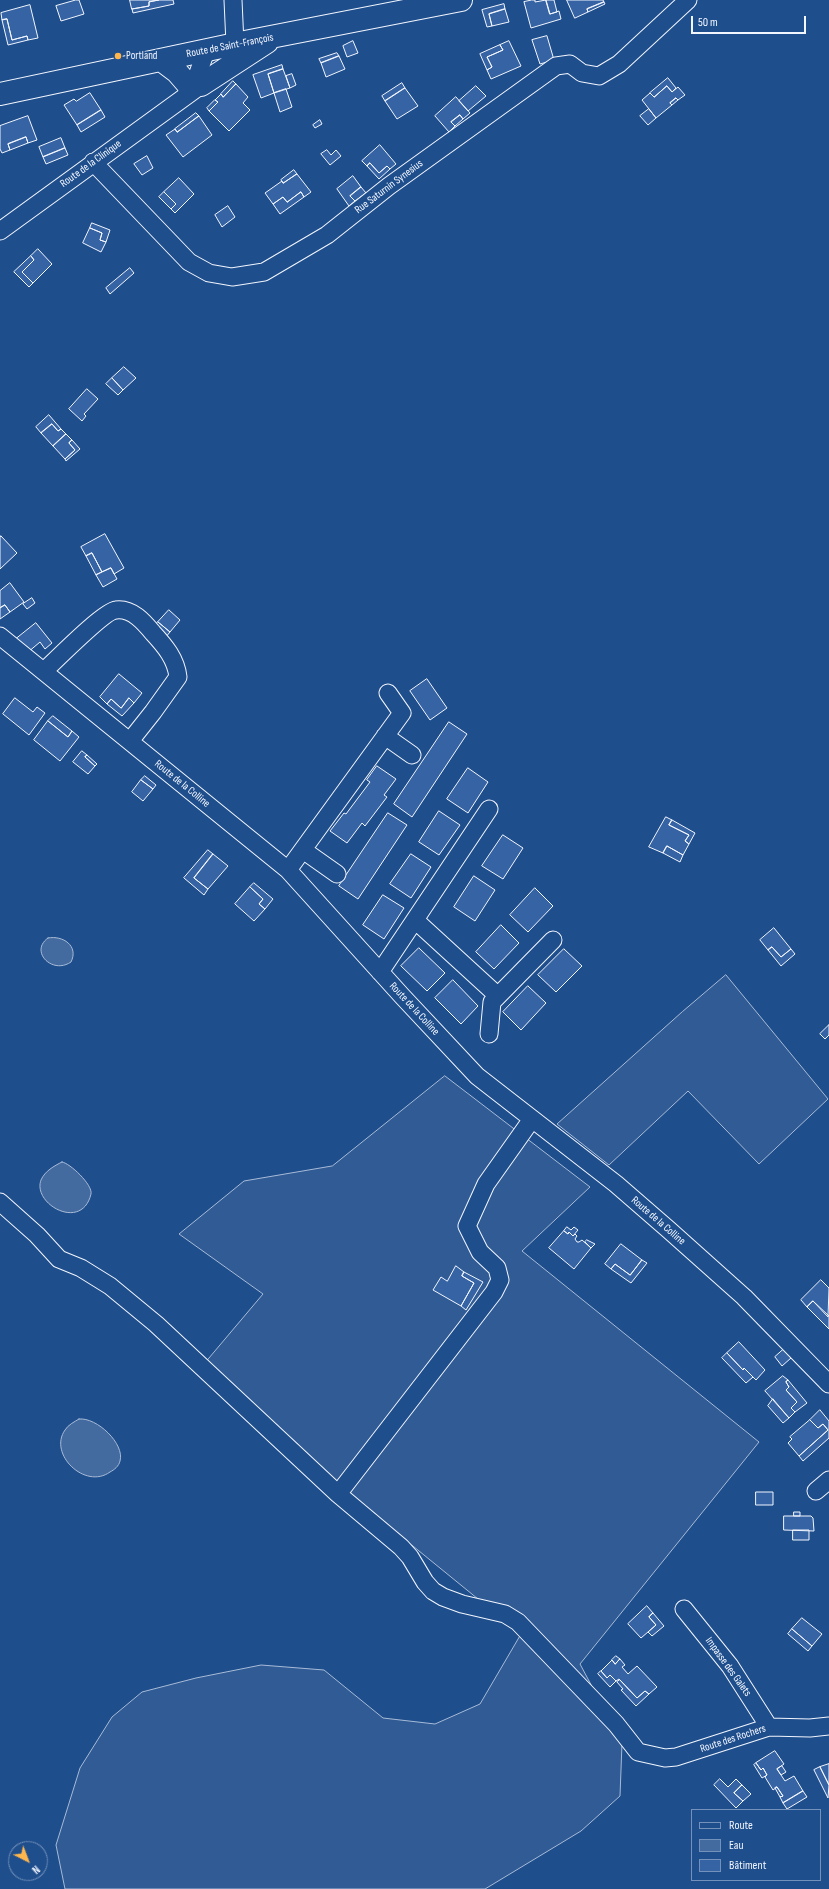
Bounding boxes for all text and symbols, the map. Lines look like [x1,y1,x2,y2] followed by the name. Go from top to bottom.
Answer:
[693,8,808,34] scale bar
[698,15,718,30] text: 50 m
[185,31,275,61] street label: Route de Saint-François
[126,49,157,63] place label: Portland
[113,51,123,61] marker: Portland
[58,137,124,191] street label: Route de la Clinique
[352,157,426,217] street label: Rue Saturnin Synesius
[152,758,212,810] street label: Route de la Colline
[386,980,442,1038] street label: Route de la Colline
[628,1194,688,1248] street label: Route de la Colline
[702,1635,754,1699] street label: Impasse des Galets
[699,1722,767,1756] street label: Route des Rochers
[691,1809,821,1881] legend
[729,1818,753,1833] text: Route
[729,1838,743,1853] text: Eau
[8,1841,48,1881] north arrow
[729,1858,766,1873] text: Bâtiment
[29,1863,42,1876] text: N

